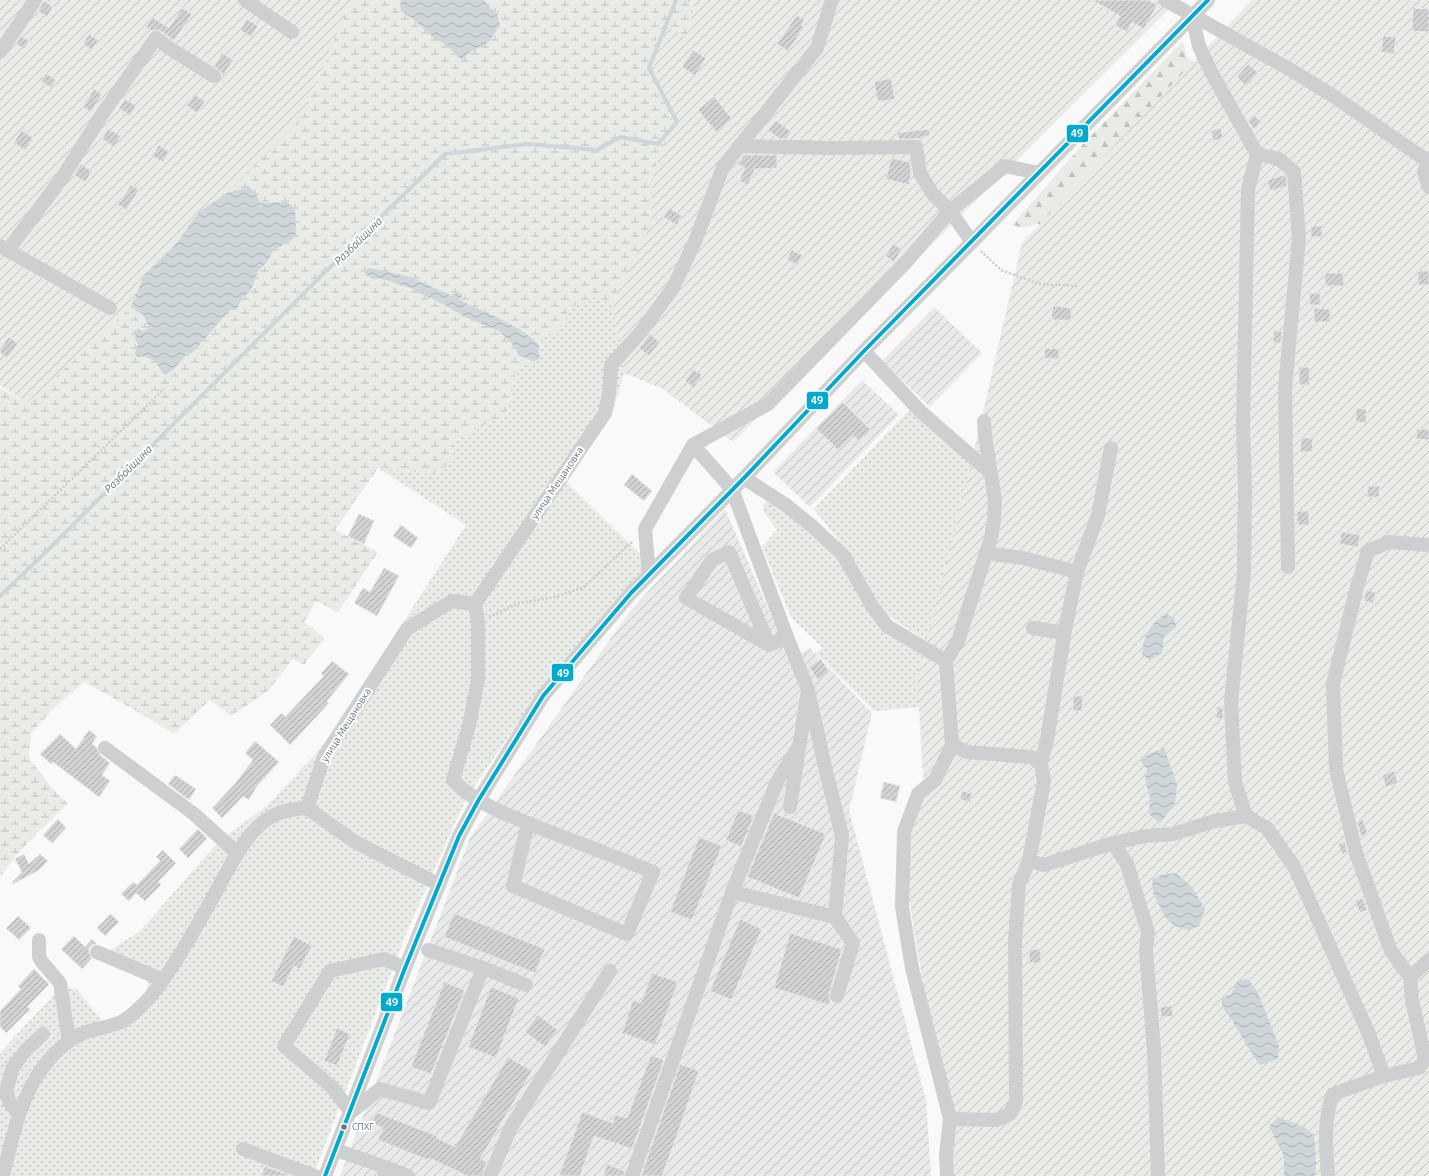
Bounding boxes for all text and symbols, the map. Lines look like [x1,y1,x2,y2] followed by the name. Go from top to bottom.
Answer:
[1066,124,1089,143] line badge: 49
[1071,127,1083,139] text: 49
[332,215,384,267] water label: Разбойщина
[806,391,829,410] line badge: 49
[811,394,823,406] text: 49
[102,443,154,495] water label: Разбойщина
[529,445,585,521] street label: улица Мещановка
[551,663,574,682] line badge: 49
[557,667,569,679] text: 49
[319,686,373,764] street label: улица Мещановка
[380,992,403,1012] line badge: 49
[386,996,398,1008] text: 49
[339,1122,349,1132] marker: СПХГ
[352,1122,374,1132] place label: СПХГ

